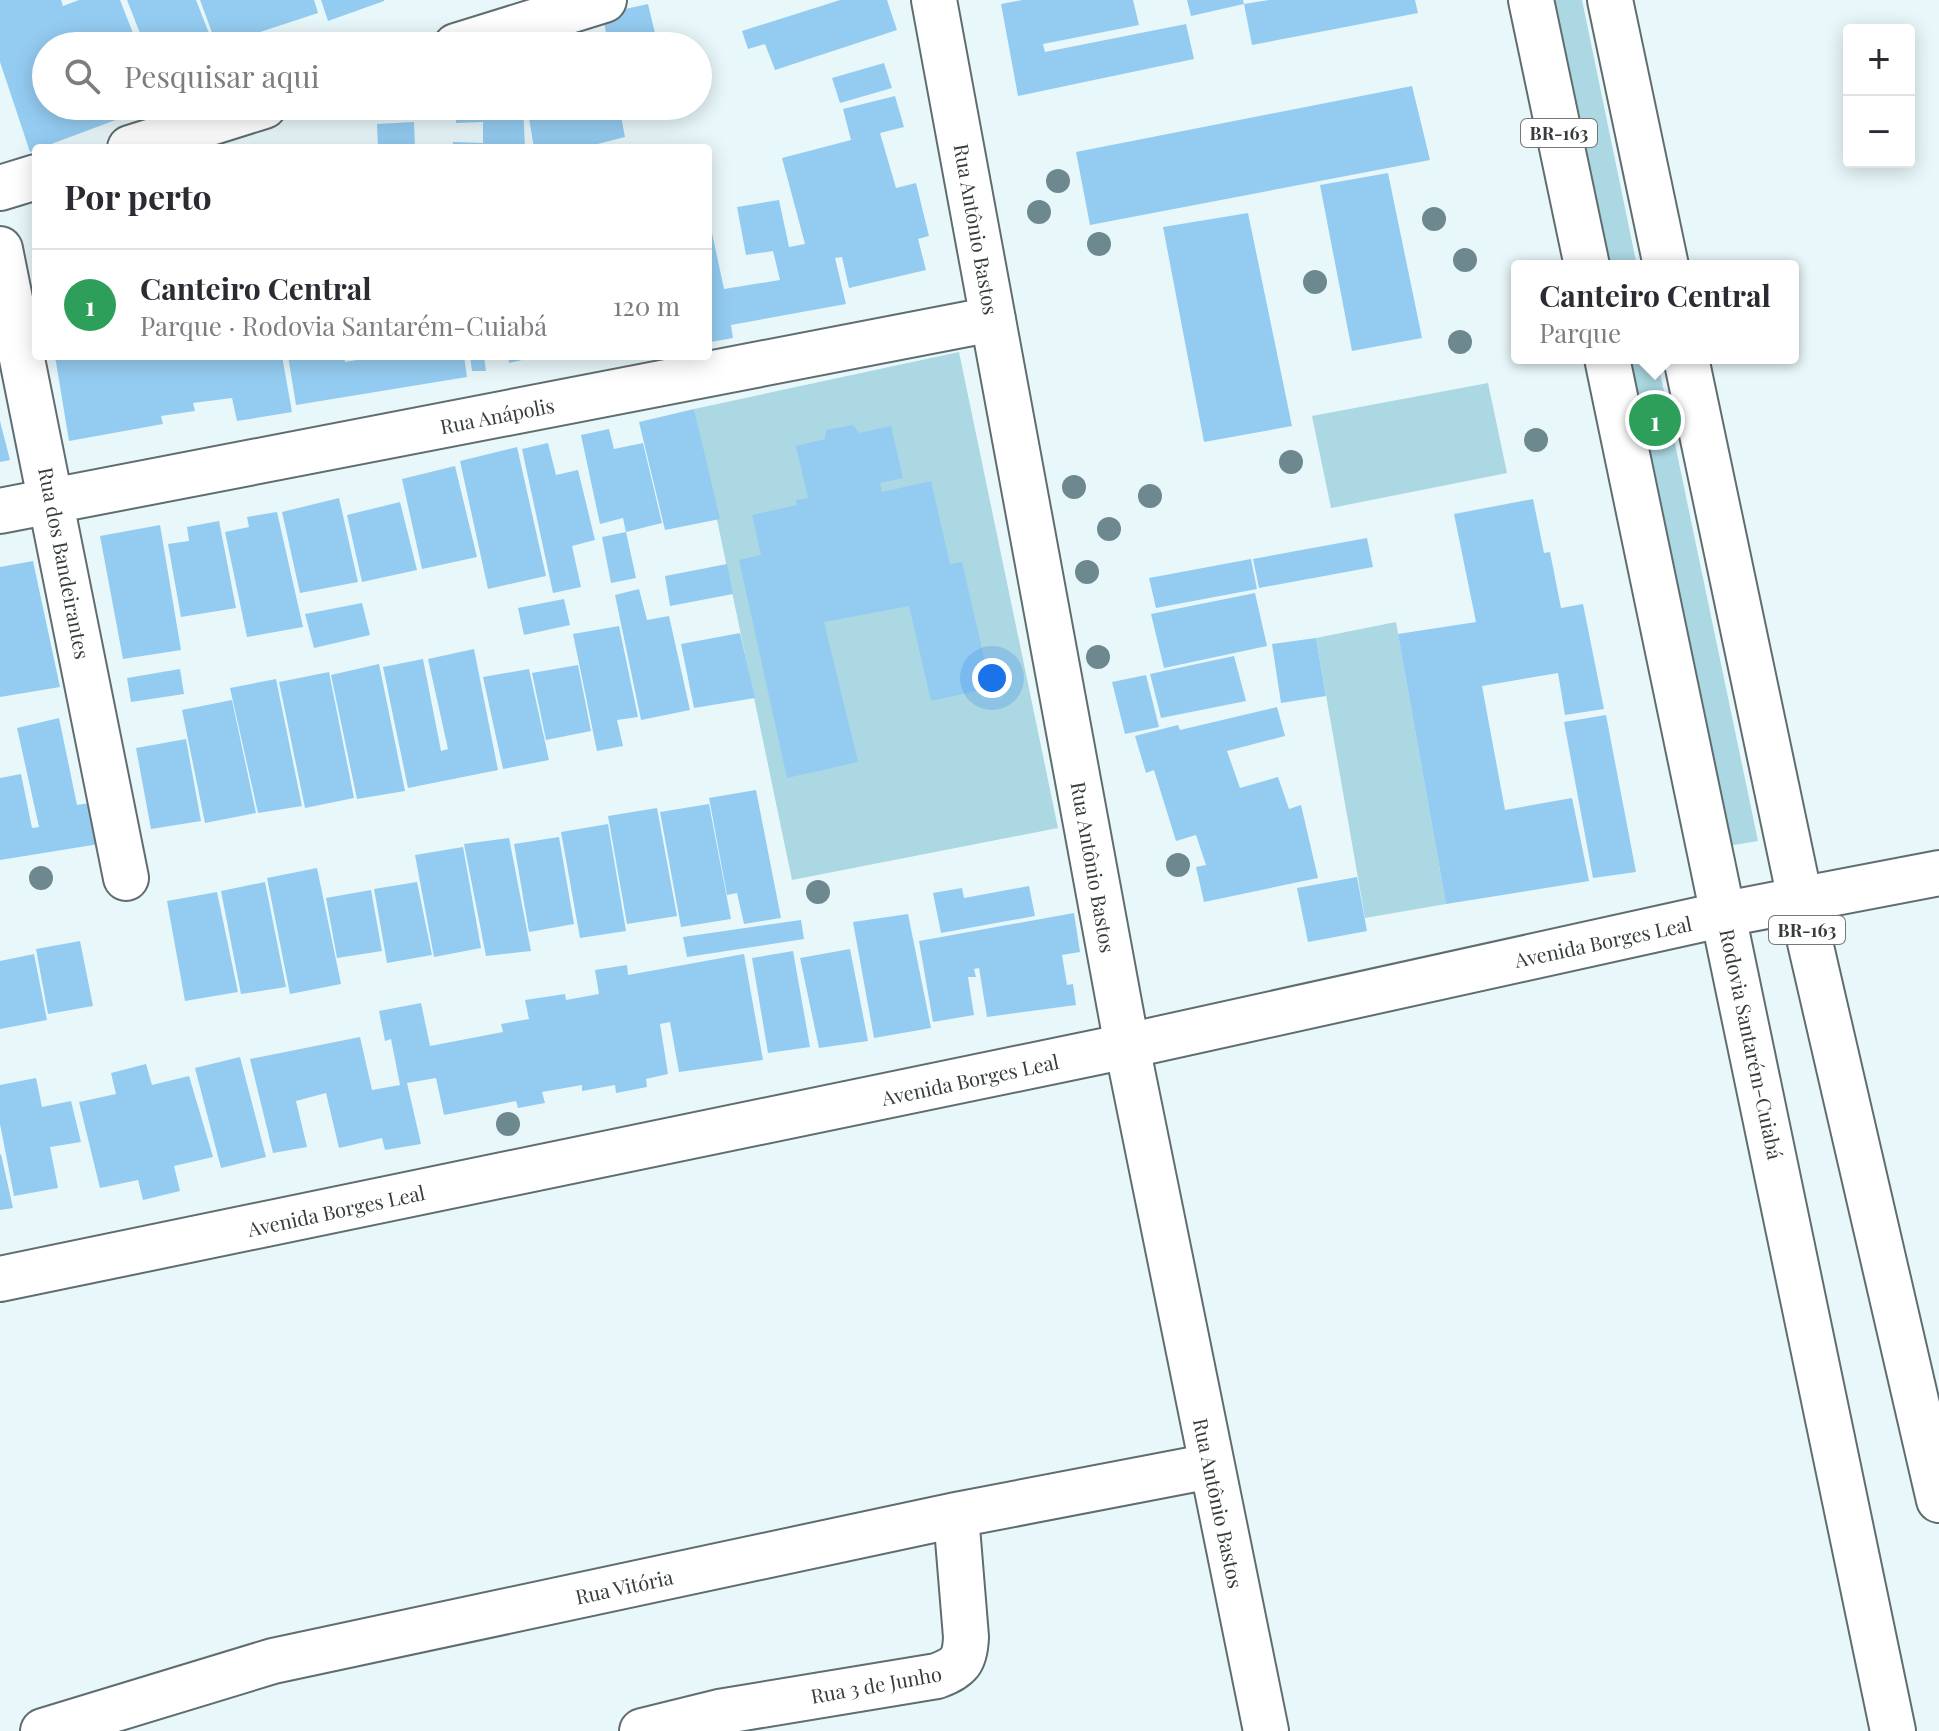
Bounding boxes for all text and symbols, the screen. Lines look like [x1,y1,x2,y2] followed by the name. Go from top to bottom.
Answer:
[1843,24,1915,168] map controls
[1843,24,1915,96] button: +
[32,32,712,120] search box
[60,54,104,98] icon: search
[124,56,320,96] text: Pesquisar aqui
[1843,96,1915,168] button: −
[1521,119,1597,147] road number: BR-163
[949,141,1005,317] street label: Rua Antônio Bastos
[64,173,212,219] text: Por perto
[1511,260,1799,364] popup
[140,268,372,308] text: Canteiro Central
[1539,275,1771,315] text: Canteiro Central
[85,288,95,323] text: 1
[613,288,680,323] text: 120 m
[140,308,547,343] text: Parque · Rodovia Santarém-Cuiabá
[1539,315,1621,350] text: Parque
[1629,390,1681,450] pin: 1
[437,391,557,439] street label: Rua Anápolis
[33,465,97,661] street label: Rua dos Bandeirantes
[972,658,1012,698] your location
[1066,779,1122,955] street label: Rua Antônio Bastos
[1511,909,1694,973] street label: Avenida Borges Leal
[1769,916,1845,944] road number: BR-163
[1714,926,1790,1162] street label: Rodovia Santarém-Cuiabá
[878,1047,1061,1111] street label: Avenida Borges Leal
[244,1178,427,1242] street label: Avenida Borges Leal
[1188,1415,1250,1591] street label: Rua Antônio Bastos
[573,1562,675,1610] street label: Rua Vitória
[808,1659,944,1709] street label: Rua 3 de Junho

